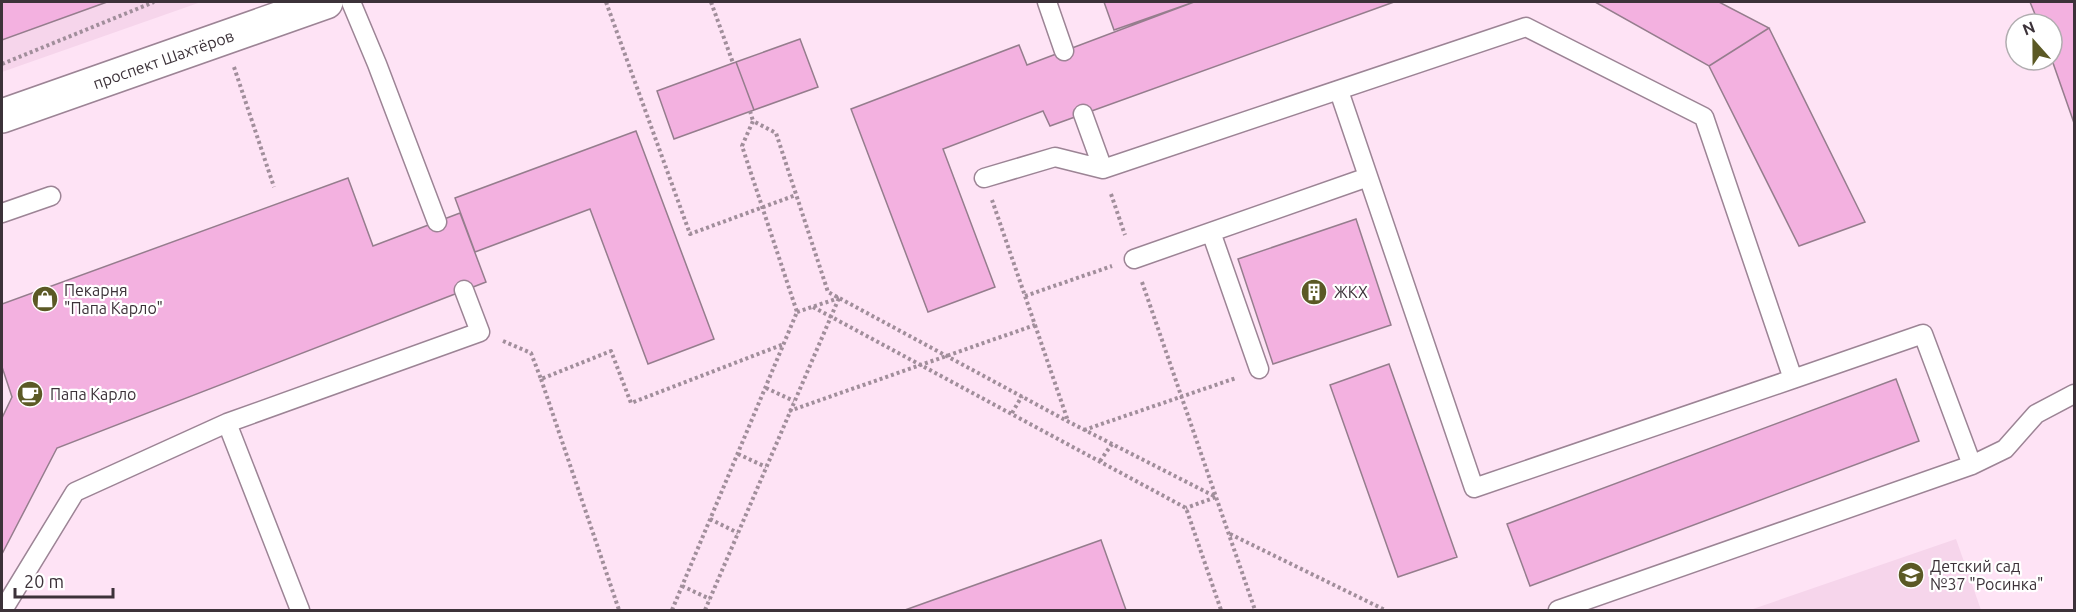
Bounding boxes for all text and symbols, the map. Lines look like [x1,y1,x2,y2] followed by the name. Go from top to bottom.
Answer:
[2004,12,2064,72] north arrow
[2020,17,2037,39] text: N
[91,26,236,92] street label: проспект Шахтёров
[1299,277,1329,307] building icon: ЖКХ
[64,281,163,317] place label: Пекарня "Папа Карло"
[1334,283,1368,301] place label: ЖКХ
[30,284,60,314] shop icon: Пекарня "Папа Карло"
[15,379,45,409] cafe icon: Папа Карло
[50,385,136,403] place label: Папа Карло
[1930,557,2043,593] place label: Детский сад №37 "Росинка"
[1896,560,1926,590] school or university icon: Детский сад №37 "Росинка"
[15,561,112,599] scale bar
[24,571,64,591] text: 20 m

